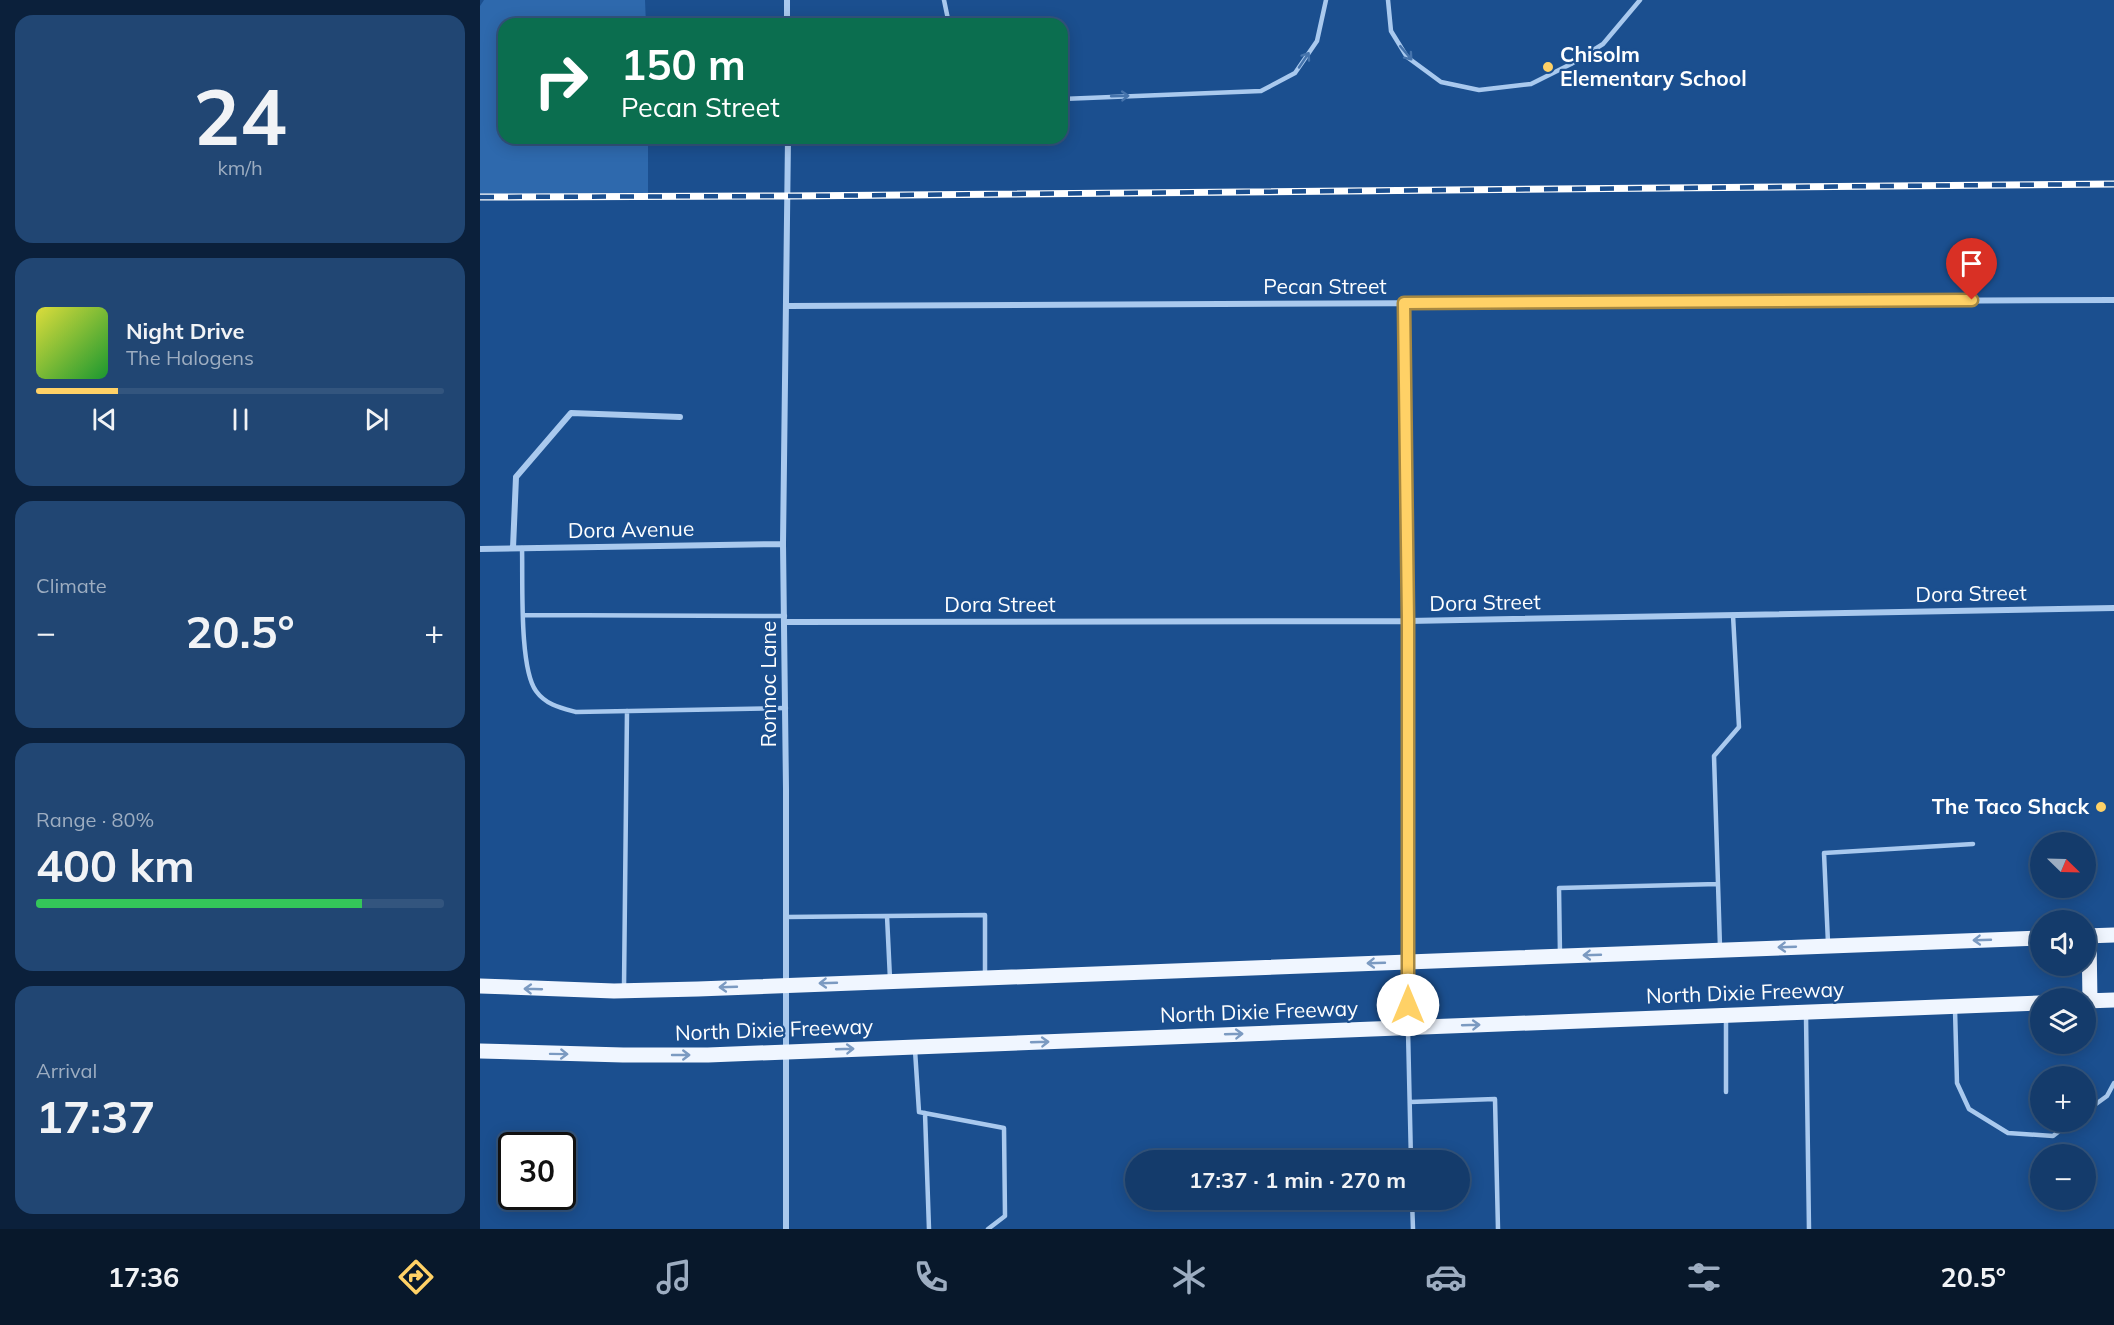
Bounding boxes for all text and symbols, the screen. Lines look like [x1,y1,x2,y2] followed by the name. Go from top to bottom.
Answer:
[621,38,746,91] text: 150 m
[1560,41,1747,91] place label: Chisolm Elementary School
[522,42,600,120] icon: right
[1399,45,1413,60] one-way arrow
[1298,53,1310,69] one-way arrow
[1541,60,1555,74] marker: Chisolm Elementary School
[193,67,287,165] text: 24
[621,90,780,124] text: Pecan Street
[1110,91,1130,102] one-way arrow
[217,155,263,180] text: km/h
[1946,238,1997,300] pin
[1955,247,1988,280] icon: arrive
[1263,273,1387,299] street label: Pecan Street
[126,317,245,345] text: Night Drive
[126,345,254,370] text: The Halogens
[88,403,121,436] icon: previous
[224,403,257,436] icon: pause
[360,403,393,436] icon: next
[568,515,694,543] street label: Dora Avenue
[36,573,107,598] text: Climate
[1915,579,2027,607] street label: Dora Street
[1429,588,1541,616] street label: Dora Street
[944,591,1056,617] street label: Dora Street
[185,603,295,659] text: 20.5°
[36,611,56,652] text: −
[424,611,444,652] text: +
[755,621,781,747] street label: Ronnoc Lane
[1932,793,2089,819] place label: The Taco Shack
[2094,800,2108,814] marker: The Taco Shack
[36,807,154,832] text: Range · 80%
[2030,832,2096,898] north arrow
[2030,832,2096,1210] map controls
[36,837,195,893] text: 400 km
[2030,910,2096,976] button: sound
[1972,934,1992,945] one-way arrow
[1777,942,1797,953] one-way arrow
[1582,949,1602,960] one-way arrow
[1366,957,1386,969] one-way arrow
[1376,973,1440,1037] position arrow
[1645,976,1845,1008] street label: North Dixie Freeway
[818,978,838,989] one-way arrow
[718,982,738,993] one-way arrow
[523,983,543,995] one-way arrow
[2030,988,2096,1054] button: layers
[1159,995,1359,1027] street label: North Dixie Freeway
[674,1013,874,1045] street label: North Dixie Freeway
[1461,1019,1481,1030] one-way arrow
[1224,1028,1244,1040] one-way arrow
[1029,1036,1049,1047] one-way arrow
[834,1043,854,1055] one-way arrow
[549,1048,569,1060] one-way arrow
[671,1049,691,1061] one-way arrow
[36,1058,97,1083] text: Arrival
[2030,1066,2096,1132] button: +
[36,1088,155,1144] text: 17:37
[498,1132,576,1210] speed limit sign: 30
[2030,1144,2096,1210] button: −
[1189,1166,1406,1194] text: 17:37 · 1 min · 270 m
[395,1256,437,1298] icon: directions
[653,1256,695,1298] icon: music
[910,1256,952,1298] icon: phone
[1168,1256,1210,1298] icon: climate
[1425,1256,1467,1298] icon: car
[1683,1256,1725,1298] icon: filters
[108,1260,179,1294] text: 17:36
[1941,1260,2006,1294] text: 20.5°

